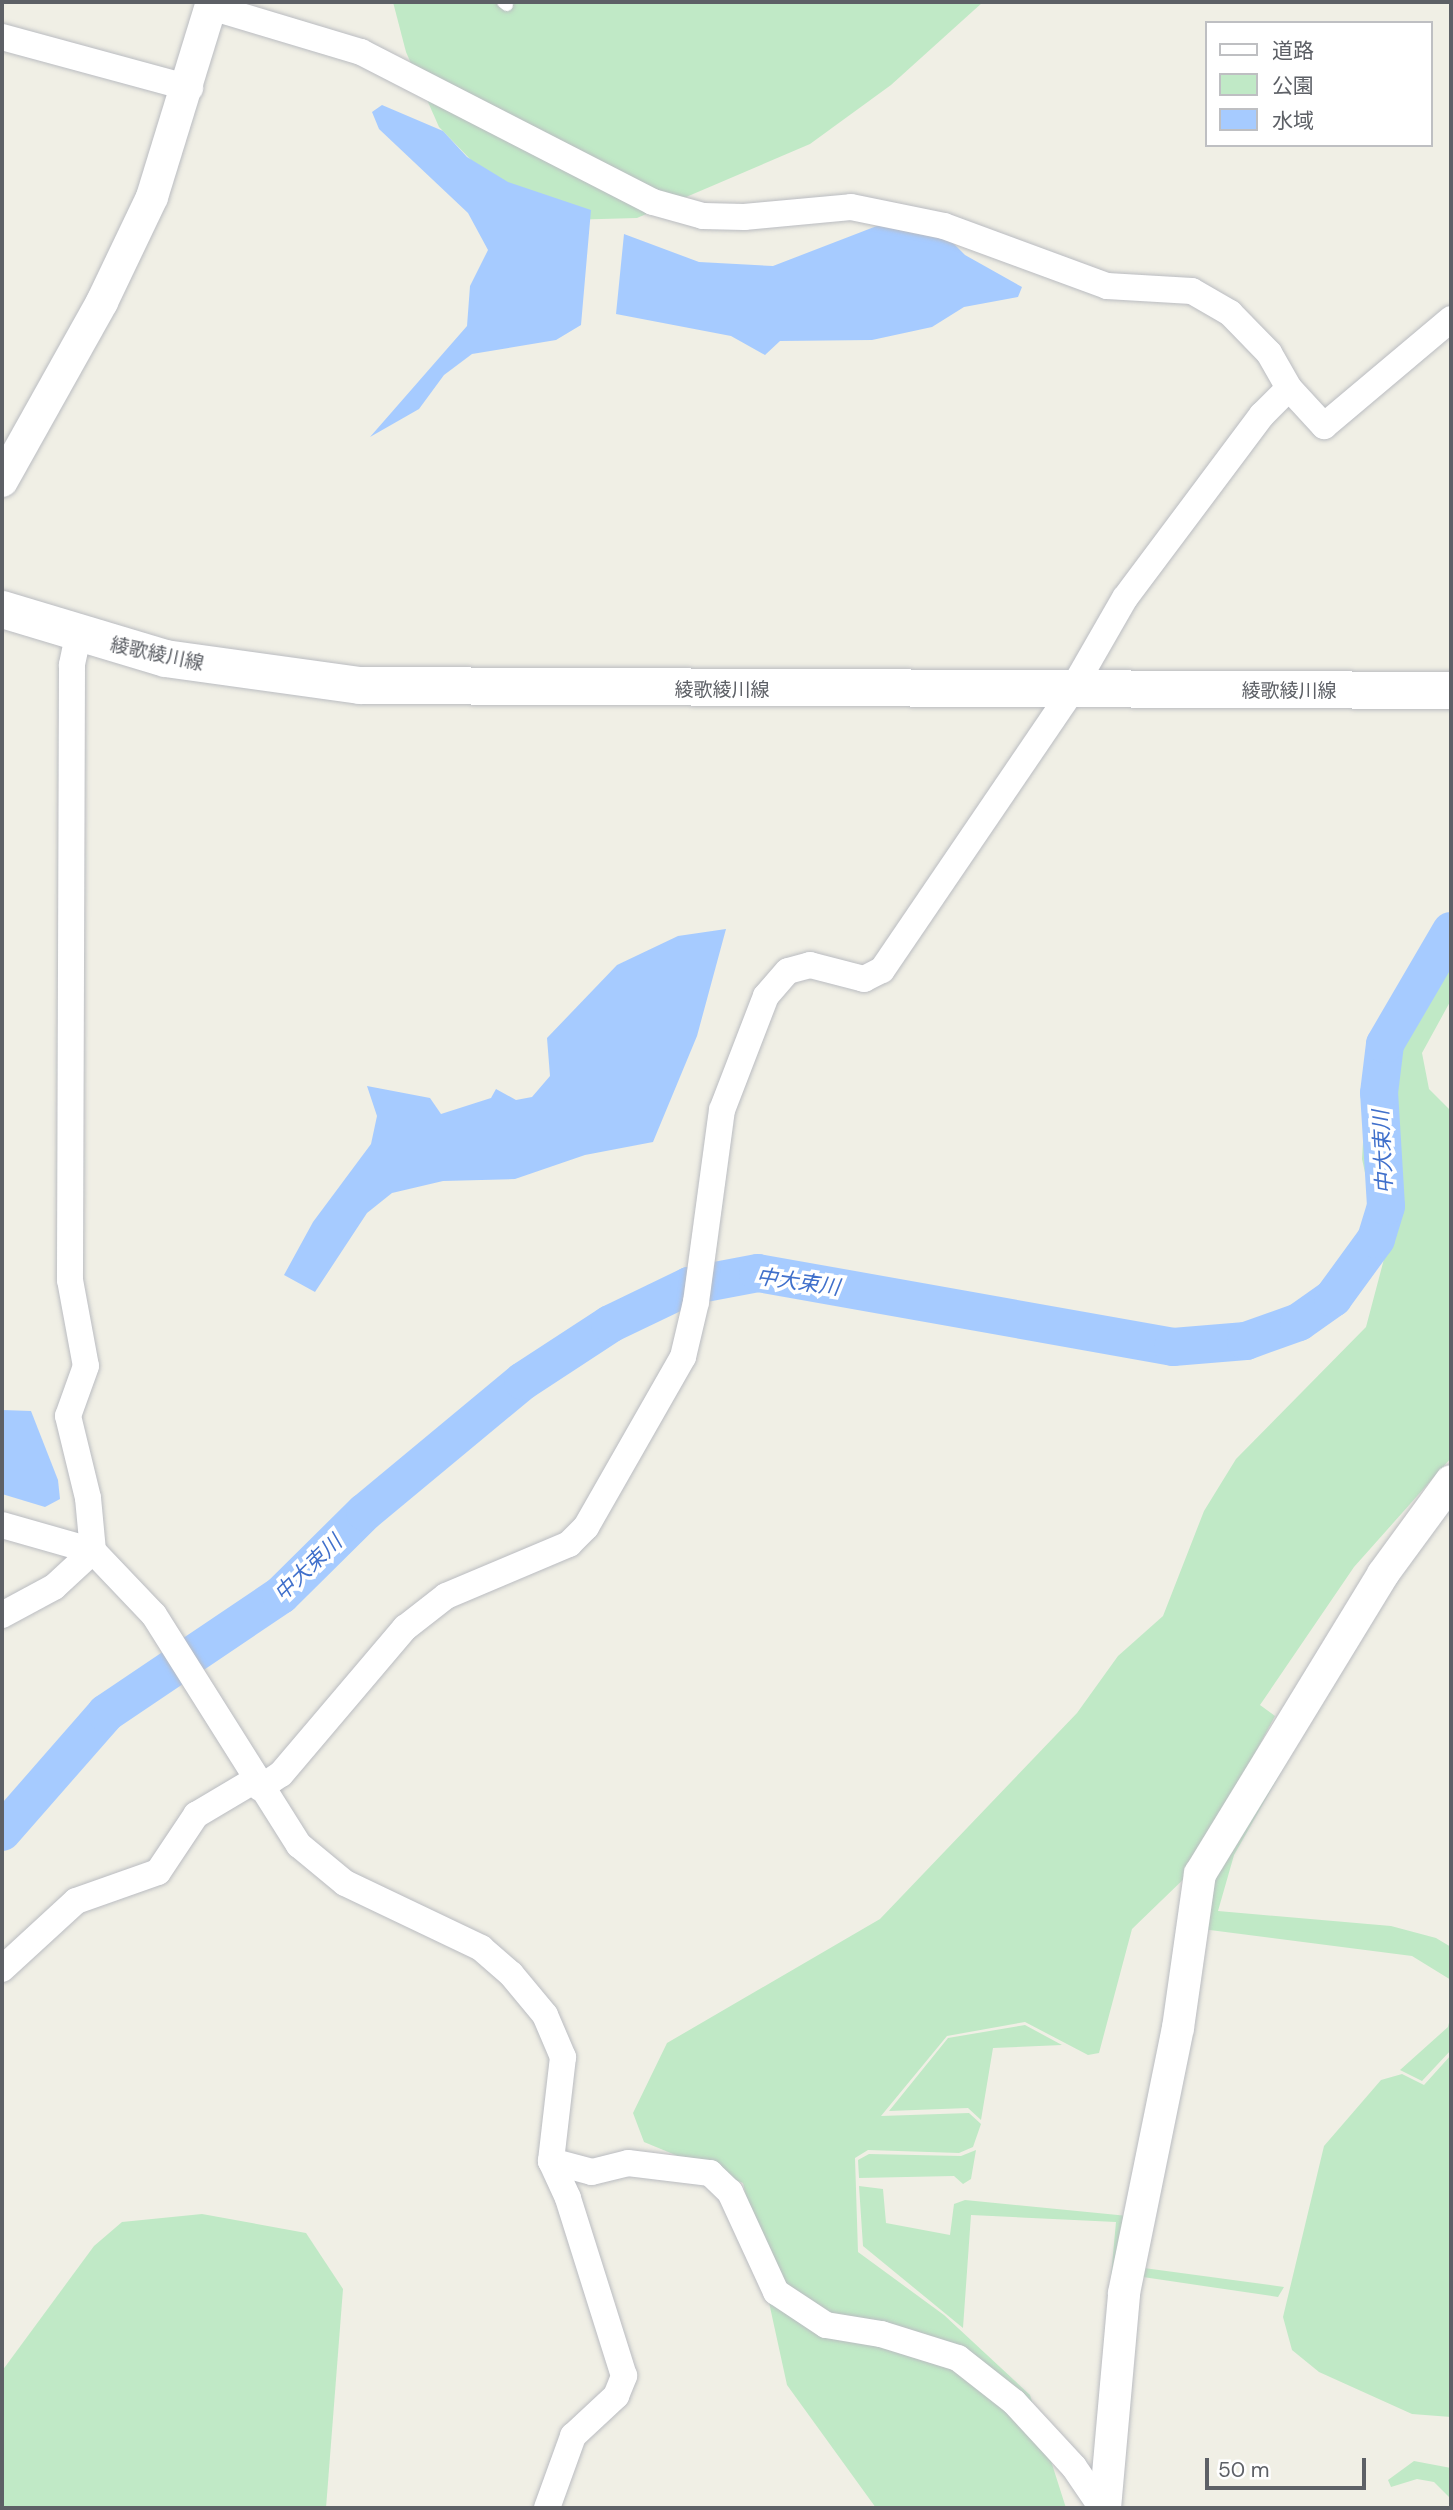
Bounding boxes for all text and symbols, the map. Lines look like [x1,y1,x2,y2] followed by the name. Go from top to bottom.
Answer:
[1204,21,1432,147] legend
[1272,37,1314,65] text: 道路
[1272,72,1314,100] text: 公園
[1272,107,1314,135] text: 水域
[108,633,206,675] street label: 綾歌綾川線
[675,679,769,701] street label: 綾歌綾川線
[1242,680,1336,702] street label: 綾歌綾川線
[1368,1109,1398,1195] water label: 中大束川
[755,1264,841,1300] water label: 中大束川
[269,1530,347,1606] water label: 中大束川
[1208,2444,1369,2488] scale bar
[1218,2456,1269,2484] text: 50 m

